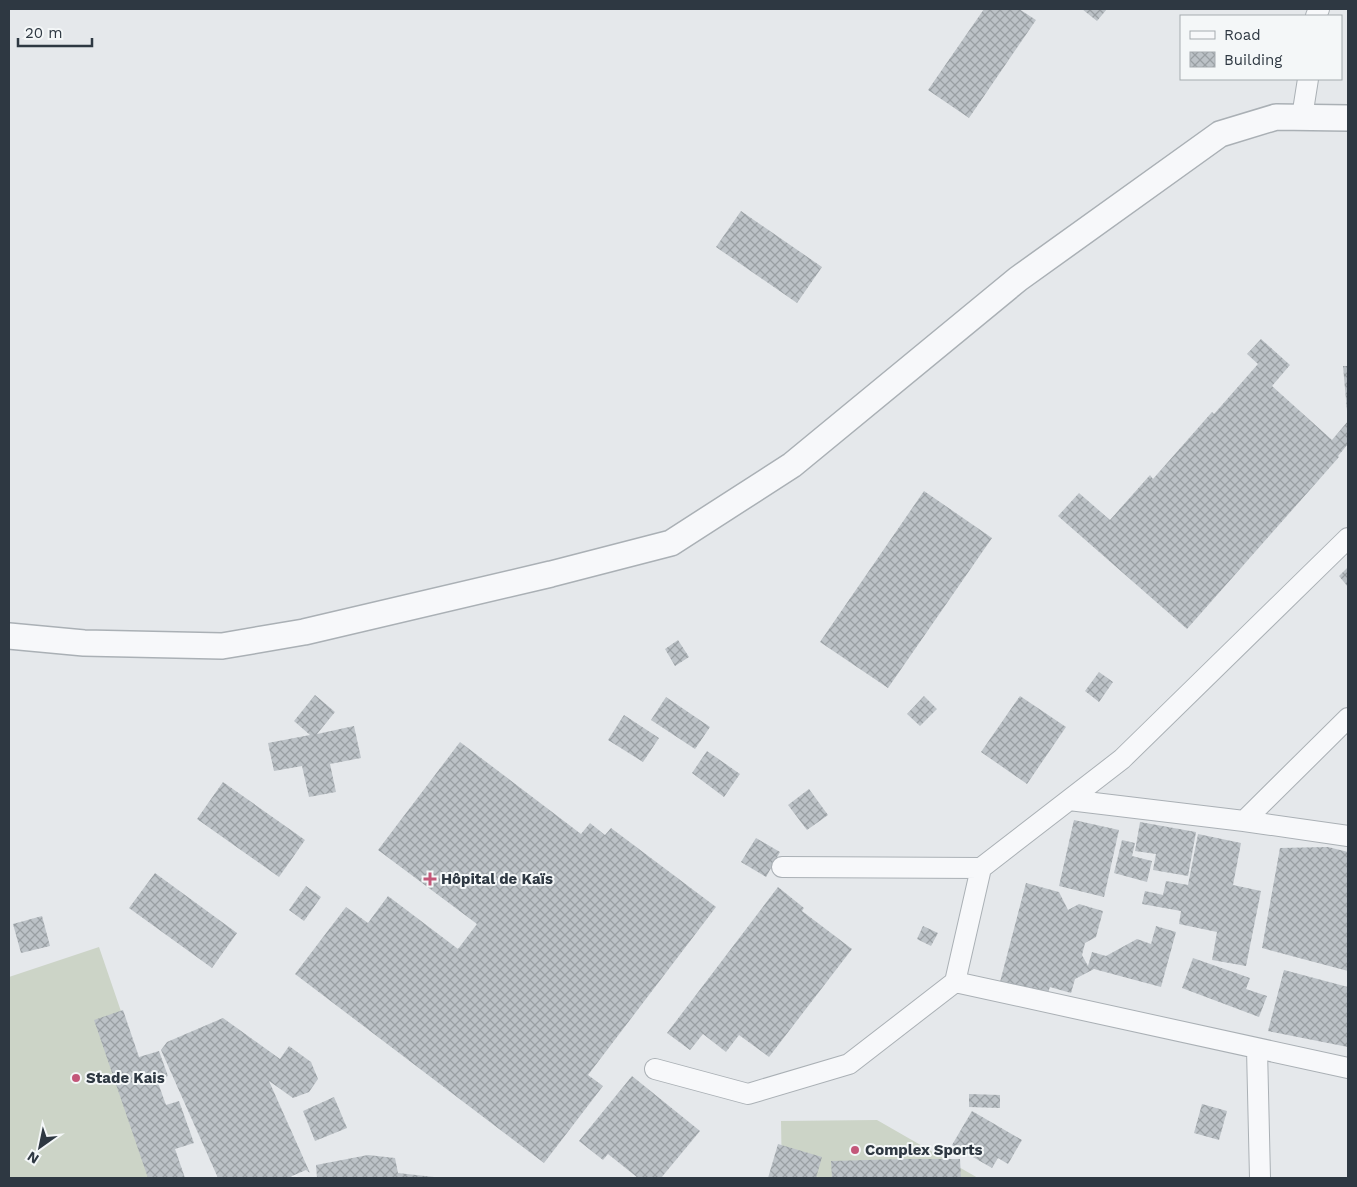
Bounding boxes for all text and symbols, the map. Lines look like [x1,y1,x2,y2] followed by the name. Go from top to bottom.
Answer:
[18,15,91,47] scale bar
[1180,15,1342,80] legend
[25,24,63,42] text: 20 m
[1224,26,1261,44] text: Road
[1224,51,1282,69] text: Building
[441,870,553,888] place label: Hôpital de Kaïs
[423,872,437,886] marker: Hôpital de Kaïs
[86,1069,165,1087] place label: Stade Kais
[70,1072,82,1084] marker: Stade Kais
[15,1122,65,1172] north arrow
[865,1141,983,1159] place label: Complex Sports
[849,1144,861,1156] marker: Complex Sports
[24,1148,42,1167] text: N

